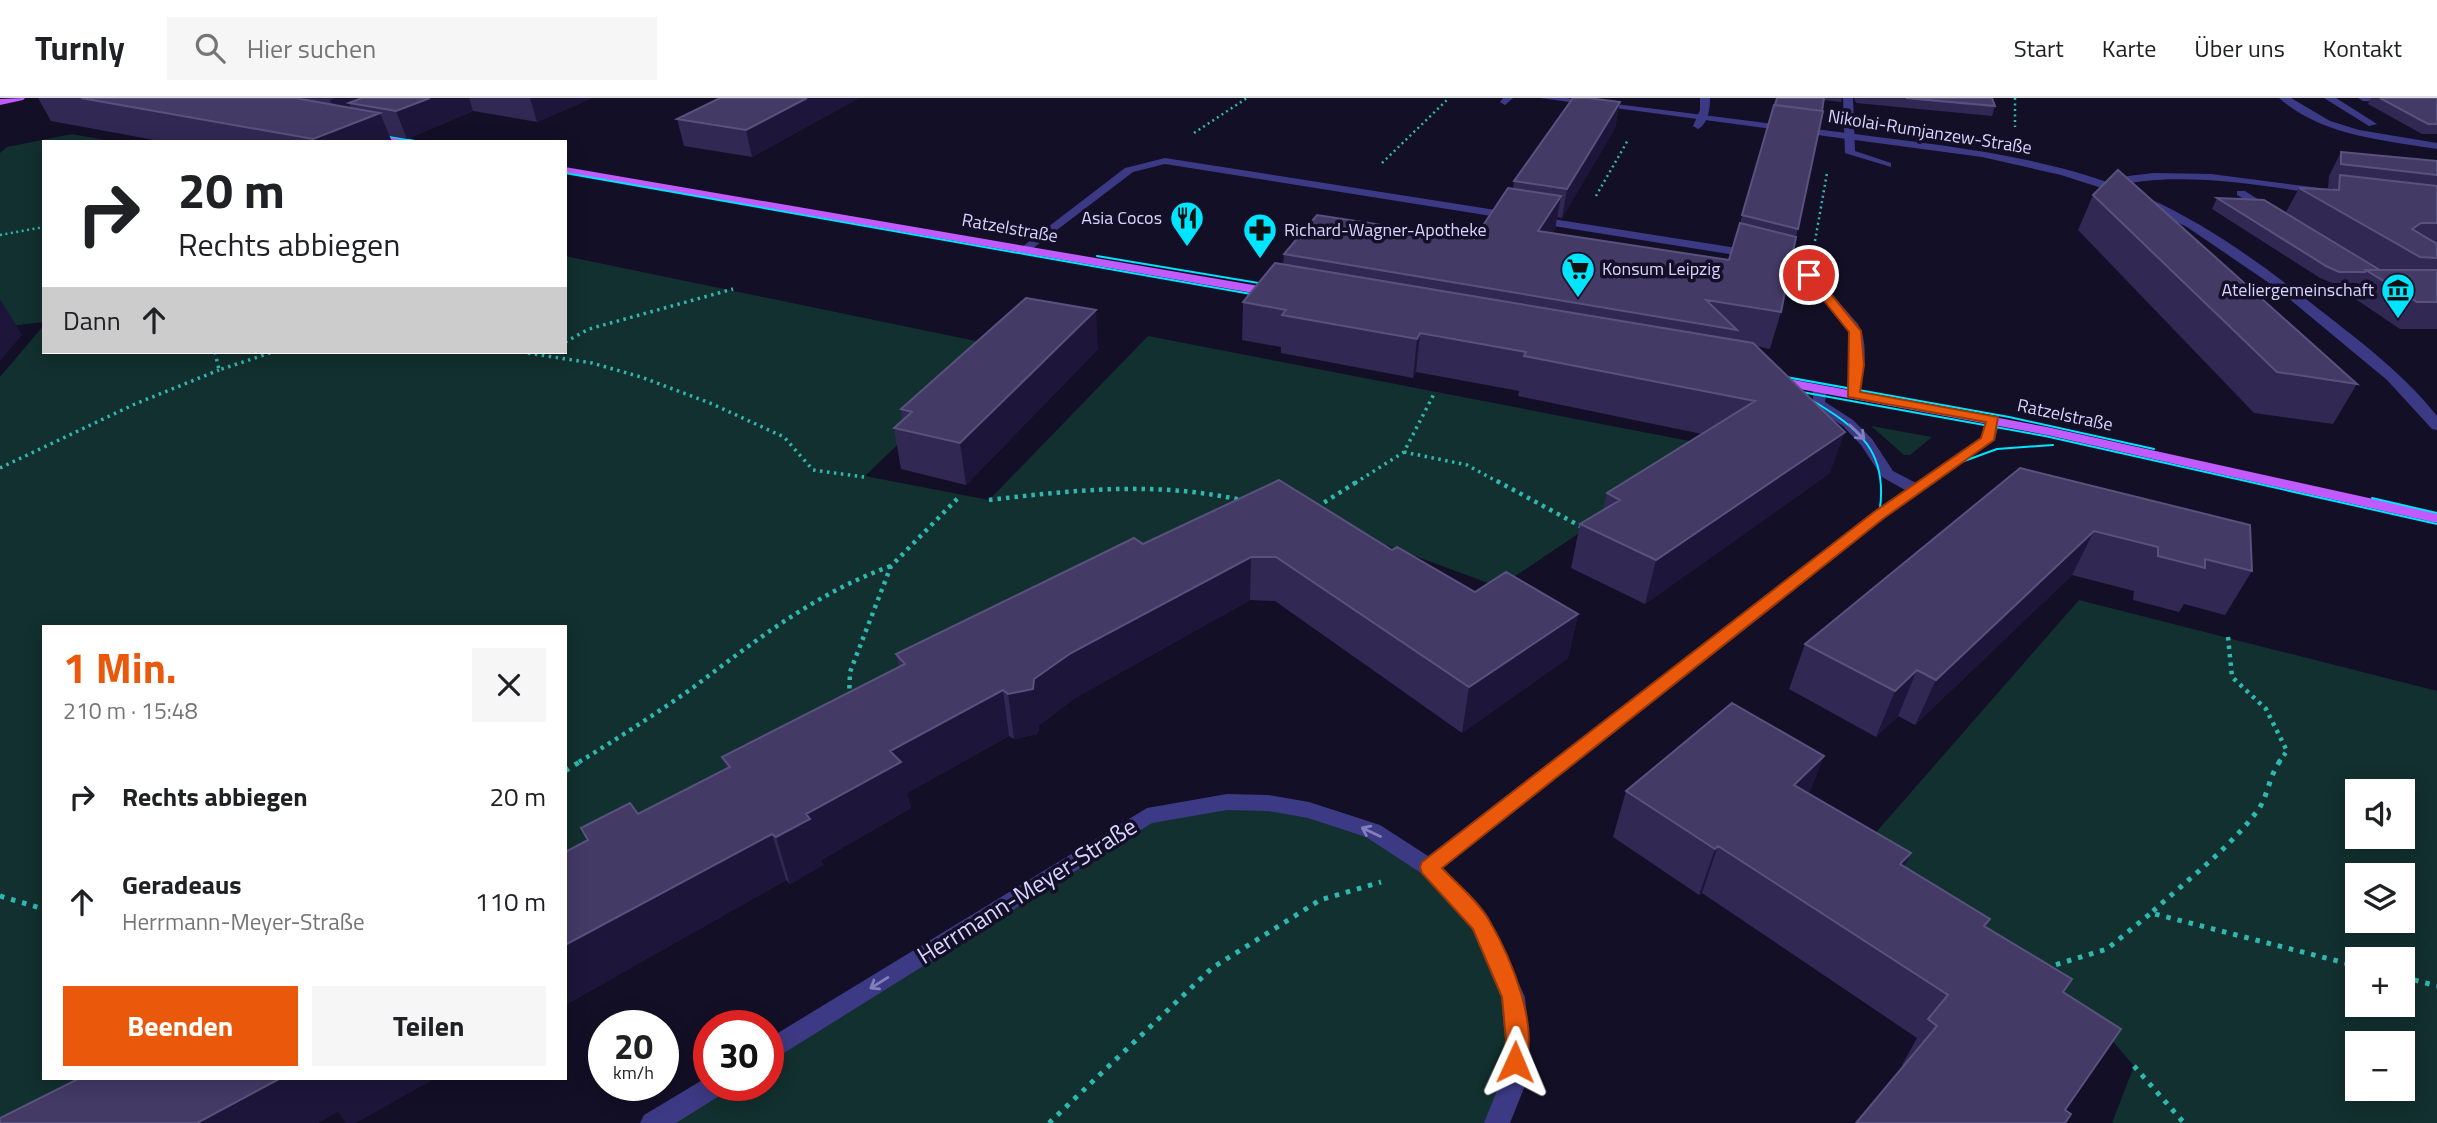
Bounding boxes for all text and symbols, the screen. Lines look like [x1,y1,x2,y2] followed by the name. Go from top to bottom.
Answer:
[167,17,657,80] search box
[35,23,125,73] text: Turnly
[191,29,229,67] icon: search
[247,29,376,68] text: Hier suchen
[2014,30,2064,66] text: Start
[2102,30,2156,66] text: Karte
[2194,30,2285,66] text: Über uns
[2323,30,2402,66] text: Kontakt
[1826,102,2034,161] street label: Nikolai-Rumjanzew-Straße
[178,152,285,227] text: 20 m
[63,168,154,259] icon: right
[1168,199,1206,248] restaurant icon: Asia Cocos
[1081,204,1162,231] place label: Asia Cocos
[960,206,1060,249] street label: Ratzelstraße
[1241,211,1279,260] pharmacy icon: Richard-Wagner-Apotheke
[1284,216,1487,243] place label: Richard-Wagner-Apotheke
[178,220,400,268] text: Rechts abbiegen
[1779,245,1839,305] pin
[1559,250,1597,299] supermarket icon: Konsum Leipzig
[1602,255,1720,282] place label: Konsum Leipzig
[1790,256,1828,294] icon: arrive
[2379,271,2417,320] museum icon: Ateliergemeinschaft
[2222,276,2375,303] place label: Ateliergemeinschaft
[63,301,121,340] text: Dann
[135,301,173,339] icon: ahead
[2015,391,2115,438] street label: Ratzelstraße
[1848,423,1865,440] one-way arrow
[63,635,177,699] text: 1 Min.
[472,648,546,722] button: close
[63,693,198,728] text: 210 m · 15:48
[122,777,308,816] text: Rechts abbiegen
[489,777,546,816] text: 20 m
[63,778,101,816] icon: right
[2345,779,2415,1101] map controls
[2345,779,2415,849] button: sound
[910,808,1143,972] street label: Herrmann-Meyer-Straße
[1361,825,1382,838] one-way arrow
[2345,863,2415,933] button: layers
[122,865,242,904] text: Geradeaus
[475,882,546,921] text: 110 m
[63,883,101,921] icon: ahead
[122,904,365,939] text: Herrmann-Meyer-Straße
[2345,947,2415,1017] button: +
[869,977,889,991] one-way arrow
[63,986,298,1066] button: Beenden
[312,986,546,1066] button: Teilen
[693,1010,784,1101] speed limit sign: 30
[614,1019,653,1073] text: 20
[1478,1025,1552,1099] position arrow
[2345,1031,2415,1101] button: −
[613,1059,654,1086] text: km/h

